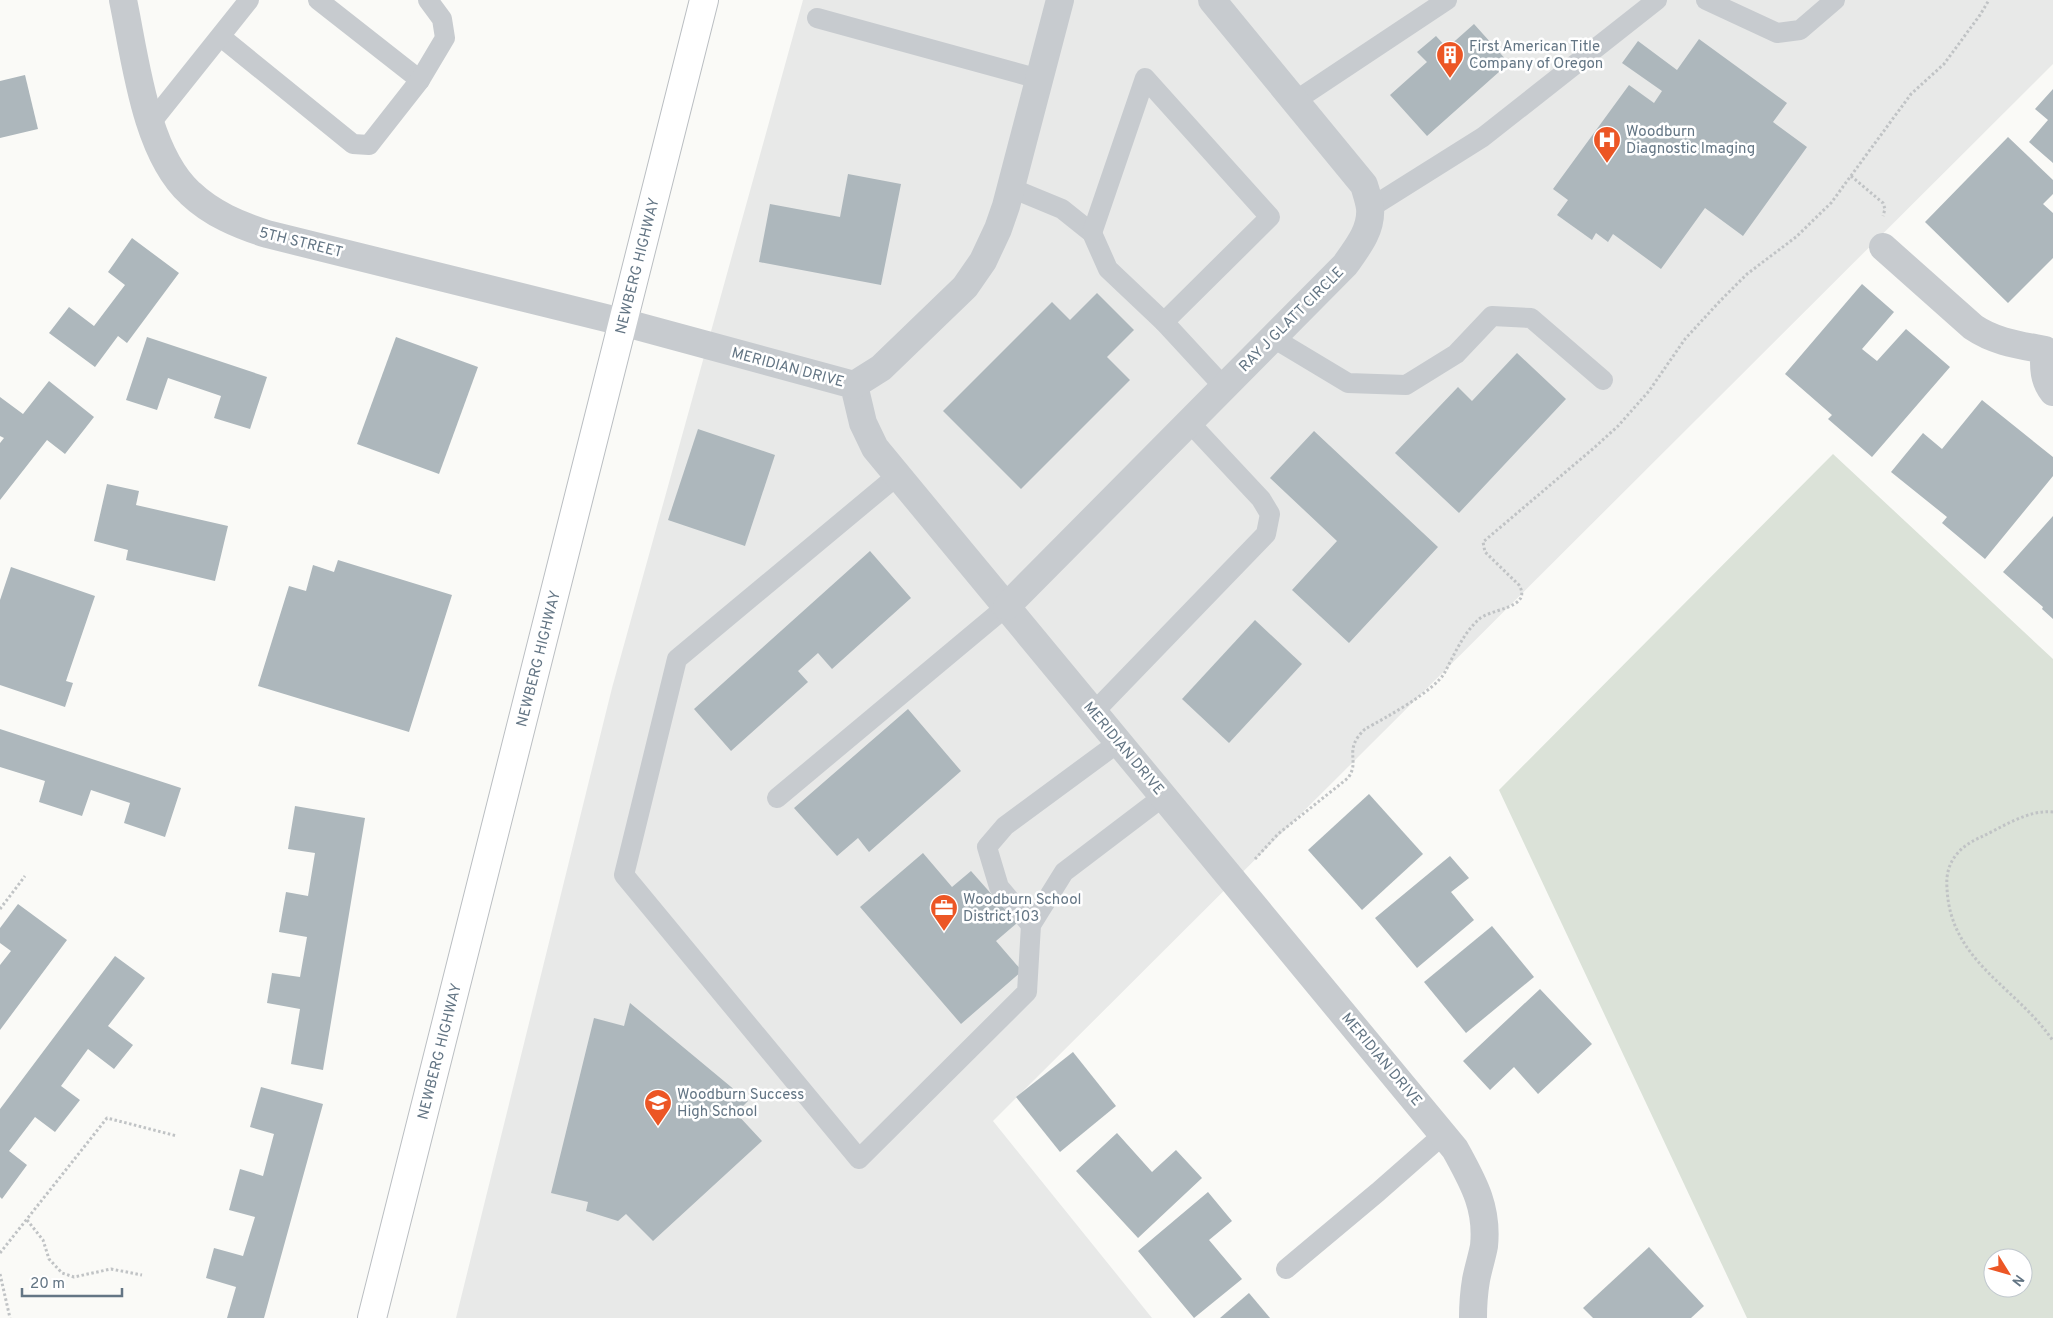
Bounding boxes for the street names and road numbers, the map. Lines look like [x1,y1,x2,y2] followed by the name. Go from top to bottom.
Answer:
[612,196,665,336] street label: NEWBERG HIGHWAY
[257,224,345,263] street label: 5TH STREET
[1235,263,1349,377] street label: RAY J GLATT CIRCLE
[729,344,846,393] street label: MERIDIAN DRIVE
[513,588,566,729] street label: NEWBERG HIGHWAY
[1078,698,1167,800] street label: MERIDIAN DRIVE
[414,981,467,1122] street label: NEWBERG HIGHWAY
[1336,1009,1425,1111] street label: MERIDIAN DRIVE

